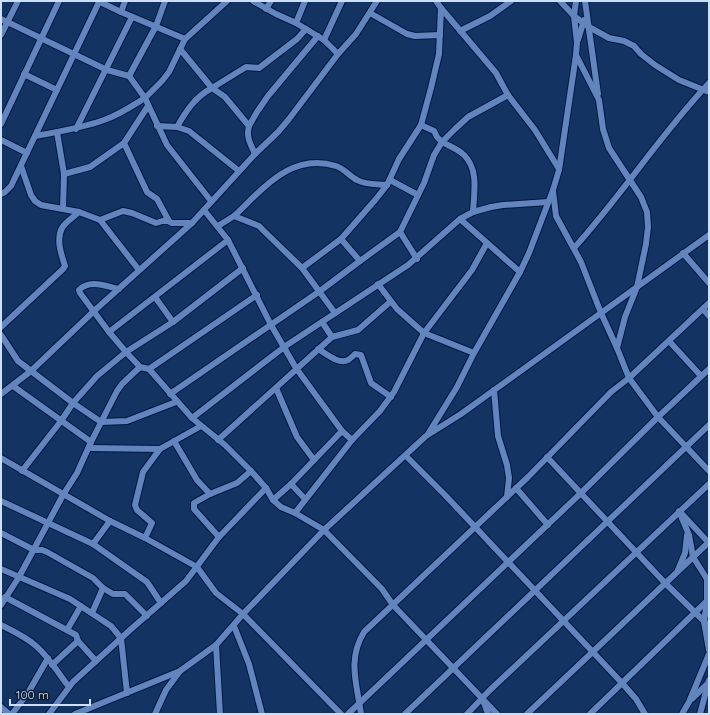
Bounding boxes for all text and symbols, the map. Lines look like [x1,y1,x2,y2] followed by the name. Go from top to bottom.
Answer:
[10,681,90,707] scale bar
[16,687,49,702] text: 100 m

